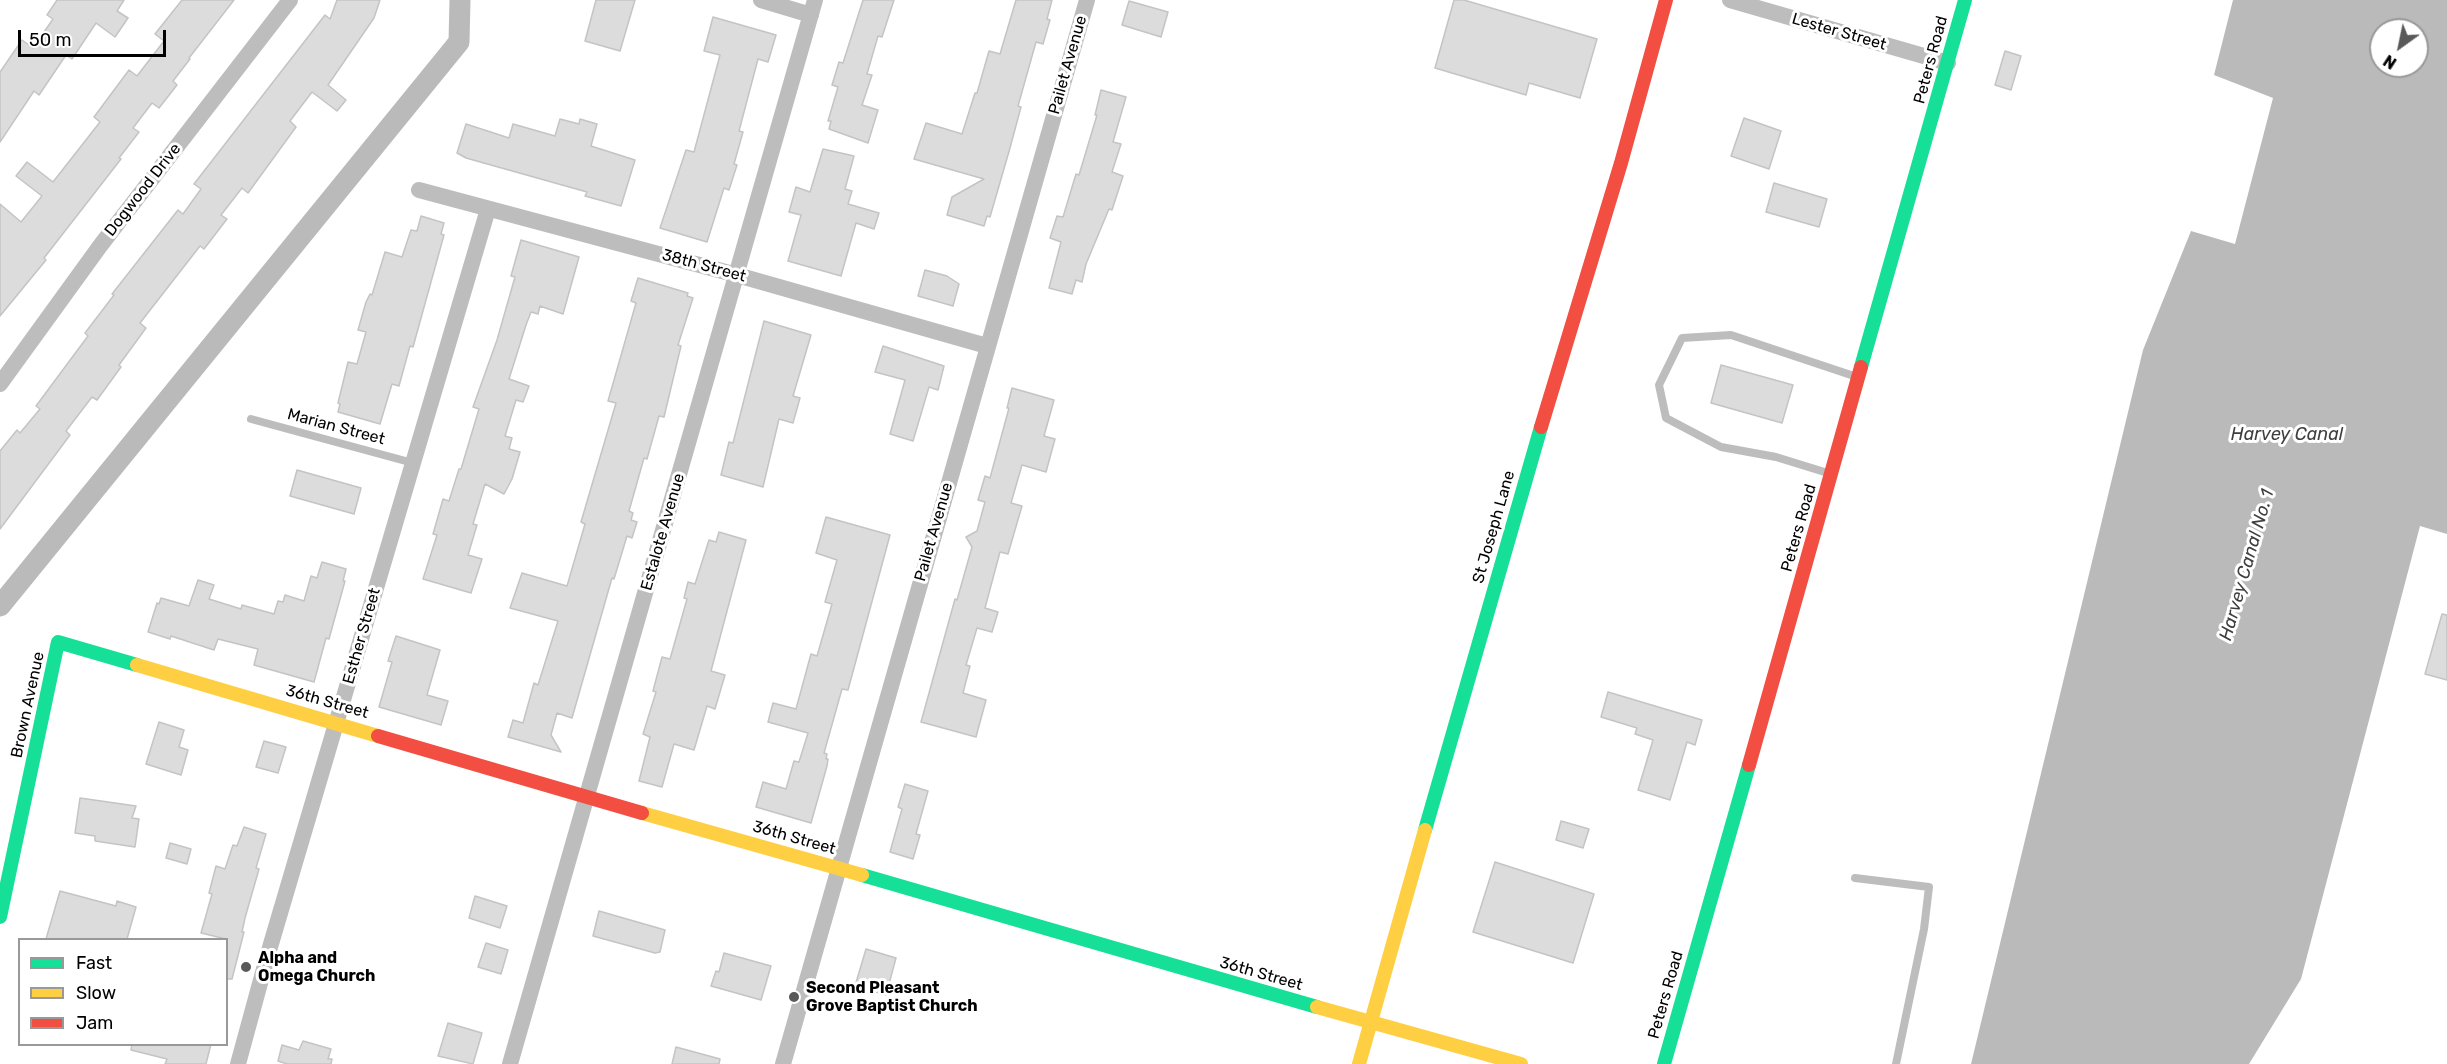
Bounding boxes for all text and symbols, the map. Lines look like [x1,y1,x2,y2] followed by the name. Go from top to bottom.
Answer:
[1790,9,1888,55] street label: Lester Street
[1045,13,1091,117] street label: Pailet Avenue
[1910,14,1952,106] street label: Peters Road
[21,18,170,56] scale bar
[2369,18,2429,78] north arrow
[29,29,72,51] text: 50 m
[2380,51,2400,73] text: N
[101,140,185,240] street label: Dogwood Drive
[660,246,748,286] street label: 38th Street
[285,405,387,449] street label: Marian Street
[2231,424,2343,446] water label: Harvey Canal
[1469,468,1519,586] street label: St Joseph Lane
[637,471,689,593] street label: Estalote Avenue
[911,480,957,584] street label: Pailet Avenue
[1777,482,1821,574] street label: Peters Road
[2215,487,2279,643] water label: Harvey Canal No. 1
[339,586,385,686] street label: Esther Street
[7,650,49,760] street label: Brown Avenue
[283,681,371,723] street label: 36th Street
[750,817,838,859] street label: 36th Street
[18,938,228,1046] legend
[258,948,375,986] place label: Alpha and Omega Church
[1644,949,1688,1041] street label: Peters Road
[76,952,112,974] text: Fast
[1217,953,1305,995] street label: 36th Street
[239,960,253,974] marker: Alpha and Omega Church
[806,978,978,1016] place label: Second Pleasant Grove Baptist Church
[76,982,116,1004] text: Slow
[787,990,801,1004] marker: Second Pleasant Grove Baptist Church
[76,1012,113,1034] text: Jam

